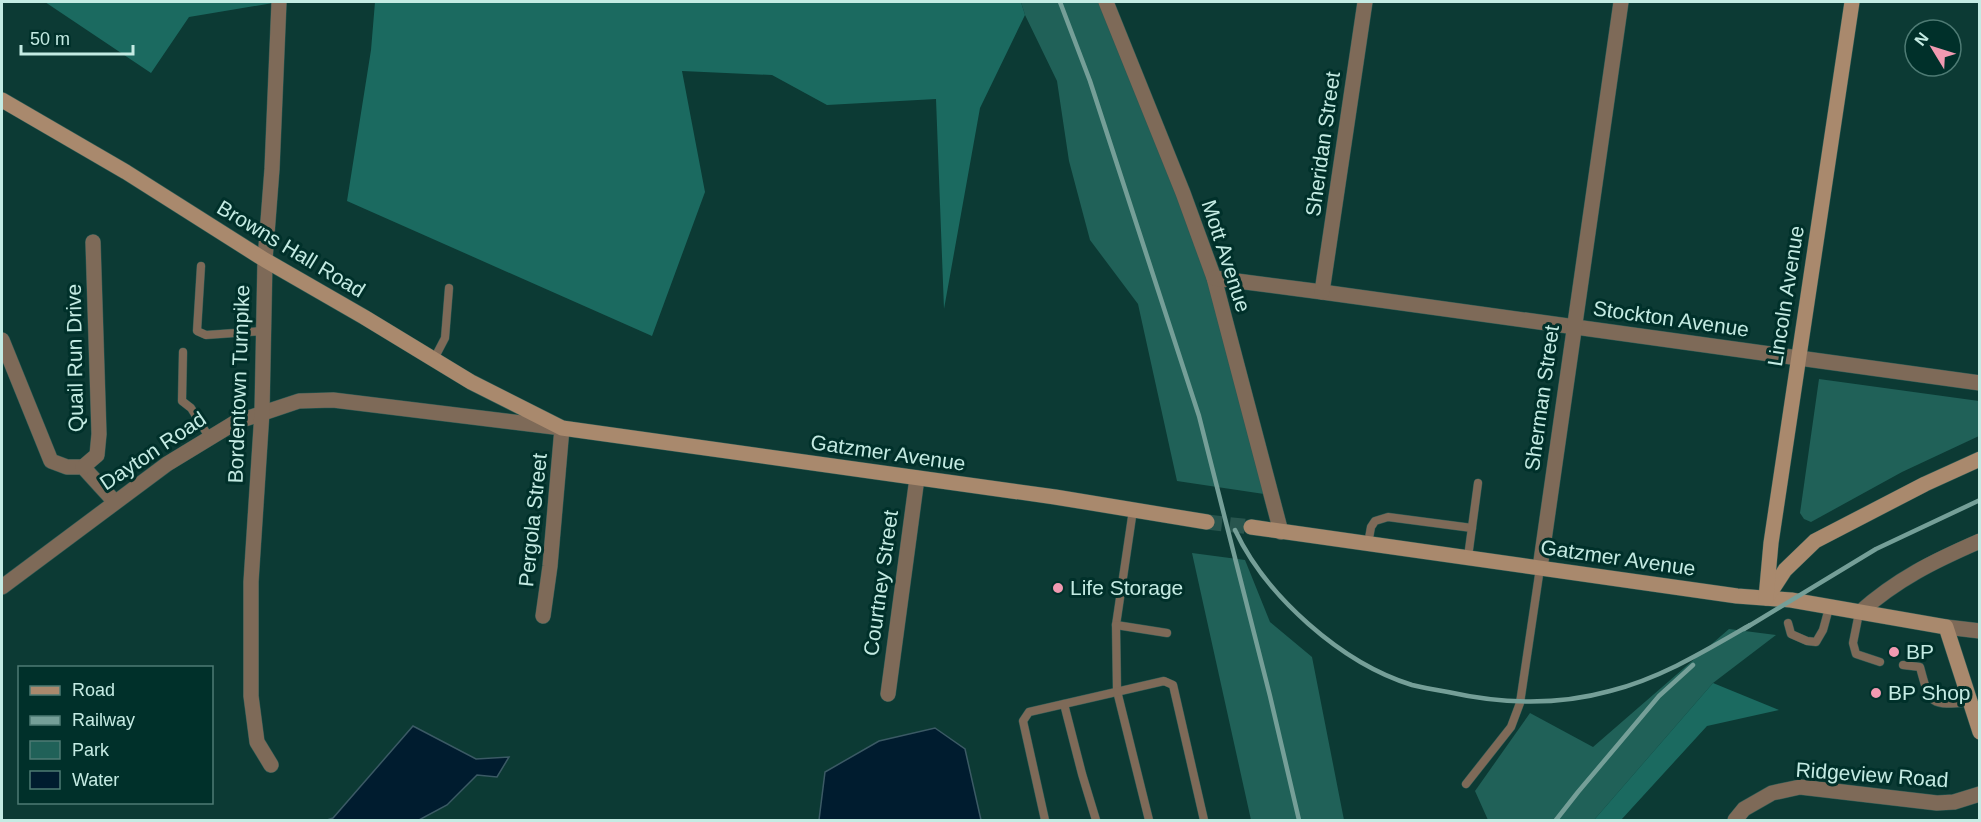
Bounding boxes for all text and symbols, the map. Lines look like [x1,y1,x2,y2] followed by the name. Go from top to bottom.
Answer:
[21,18,134,56] scale bar
[1903,18,1963,78] north arrow
[30,29,70,49] text: 50 m
[1911,29,1932,49] text: N
[1301,70,1344,218] street label: Sheridan Street
[213,195,369,302] street label: Browns Hall Road
[1198,197,1255,315] street label: Mott Avenue
[1763,224,1808,368] street label: Lincoln Avenue
[62,284,87,432] street label: Quail Run Drive
[224,284,253,484] street label: Bordentown Turnpike
[1592,296,1751,341] street label: Stockton Avenue
[1520,323,1563,472] street label: Sherman Street
[95,407,210,494] street label: Dayton Road
[809,430,967,475] street label: Gatzmer Avenue
[514,452,551,588] street label: Pergola Street
[859,508,902,657] street label: Courtney Street
[1539,535,1697,580] street label: Gatzmer Avenue
[1070,576,1183,599] place label: Life Storage
[1051,581,1065,595] marker: Life Storage
[1906,640,1934,663] place label: BP
[1887,645,1901,659] marker: BP
[18,666,213,804] legend
[72,680,115,700] text: Road
[1888,681,1971,704] place label: BP Shop
[1869,686,1883,700] marker: BP Shop
[72,710,135,730] text: Railway
[72,740,110,760] text: Park
[1795,758,1949,791] street label: Ridgeview Road
[72,770,119,790] text: Water

